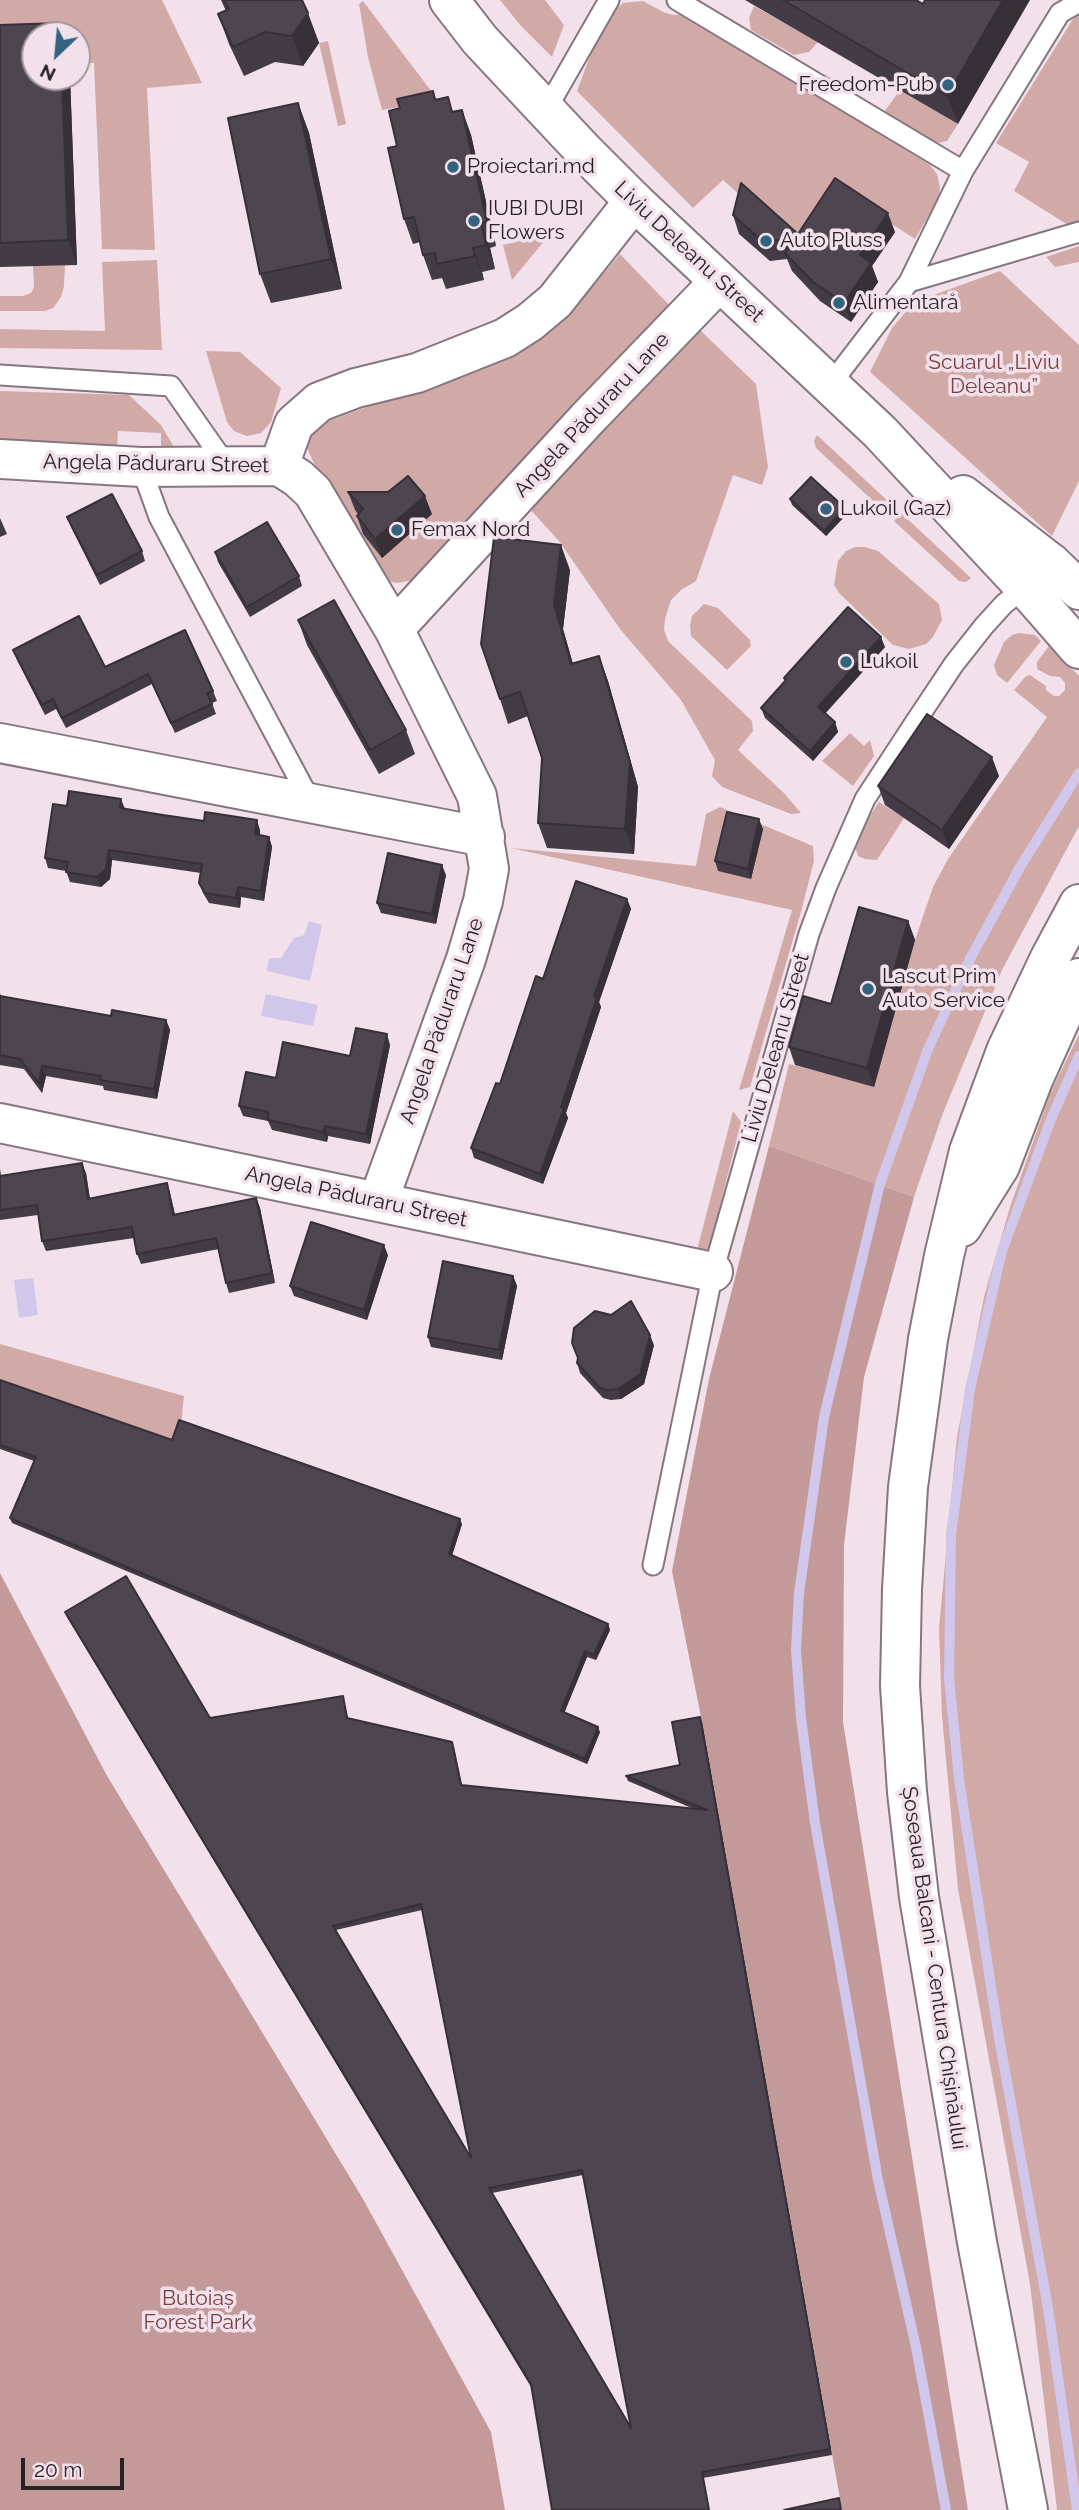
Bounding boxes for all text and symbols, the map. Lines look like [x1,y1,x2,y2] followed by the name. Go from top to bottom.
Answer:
[21,21,91,91] north arrow
[36,60,59,86] text: N
[799,72,934,98] place label: Freedom-Pub
[940,77,956,93] marker: Freedom-Pub
[467,154,595,180] place label: Proiectari.md
[445,159,461,175] marker: Proiectari.md
[609,176,769,328] street label: Liviu Deleanu Street
[488,196,584,246] place label: IUBI DUBI Flowers
[466,213,482,229] marker: IUBI DUBI Flowers
[780,228,883,254] place label: Auto Pluss
[758,233,774,249] marker: Auto Pluss
[853,290,959,316] place label: Alimentară
[831,295,847,311] marker: Alimentară
[509,327,675,503] street label: Angela Păduraru Lane
[928,350,1060,400] park label: Scuarul „Liviu Deleanu”
[43,449,269,479] street label: Angela Păduraru Street
[840,496,951,522] place label: Lukoil (Gaz)
[818,501,834,517] marker: Lukoil (Gaz)
[411,517,530,543] place label: Femax Nord
[389,522,405,538] marker: Femax Nord
[860,649,918,675] place label: Lukoil
[838,654,854,670] marker: Lukoil
[395,915,489,1127] street label: Angela Păduraru Lane
[737,951,815,1145] street label: Liviu Deleanu Street
[882,964,1005,1014] place label: Lascut Prim Auto Service
[860,981,876,997] marker: Lascut Prim Auto Service
[243,1161,469,1233] street label: Angela Păduraru Street
[896,1785,972,2151] street label: Șoseaua Balcani - Centura Chișinăului
[144,2286,252,2336] park label: Butoiaș Forest Park
[24,2444,128,2488] scale bar
[34,2457,82,2482] text: 20 m

